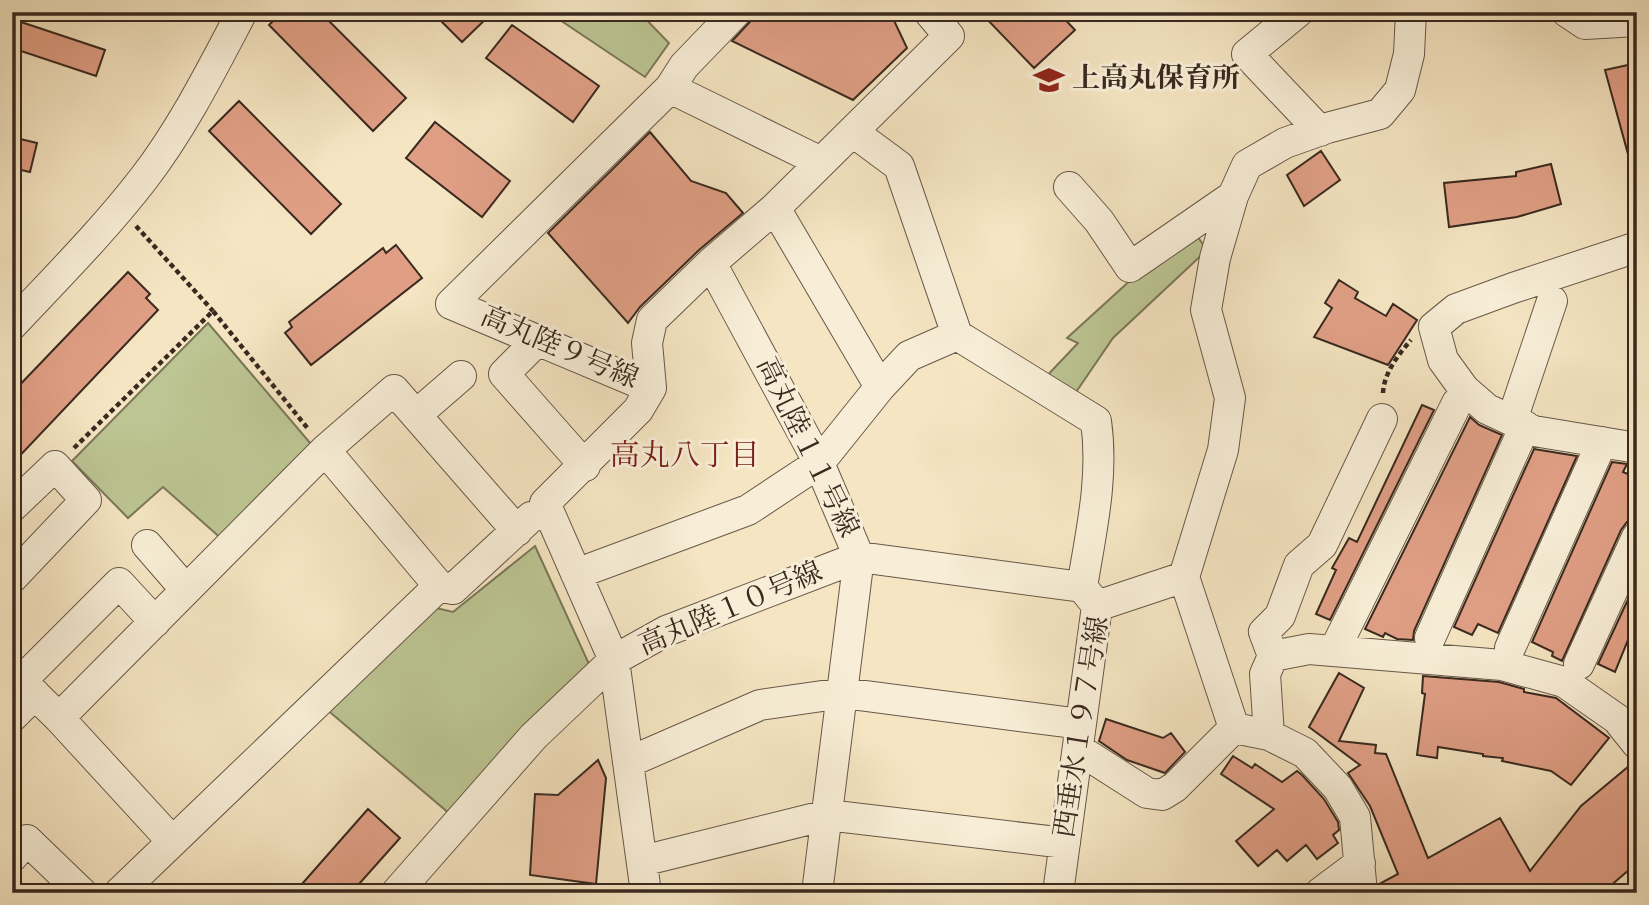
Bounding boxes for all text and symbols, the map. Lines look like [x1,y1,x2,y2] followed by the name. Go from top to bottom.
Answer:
[1072,60,1240,100] place label: 上高丸保育所
[1032,63,1066,97] school or university icon: 上高丸保育所
[474,298,644,400] street label: 高丸陸９号線
[745,351,867,545] street label: 高丸陸１１号線
[610,436,760,479] district label: 高丸八丁目
[633,553,829,667] street label: 高丸陸１０号線
[1046,613,1120,841] street label: 西垂水１９７号線

